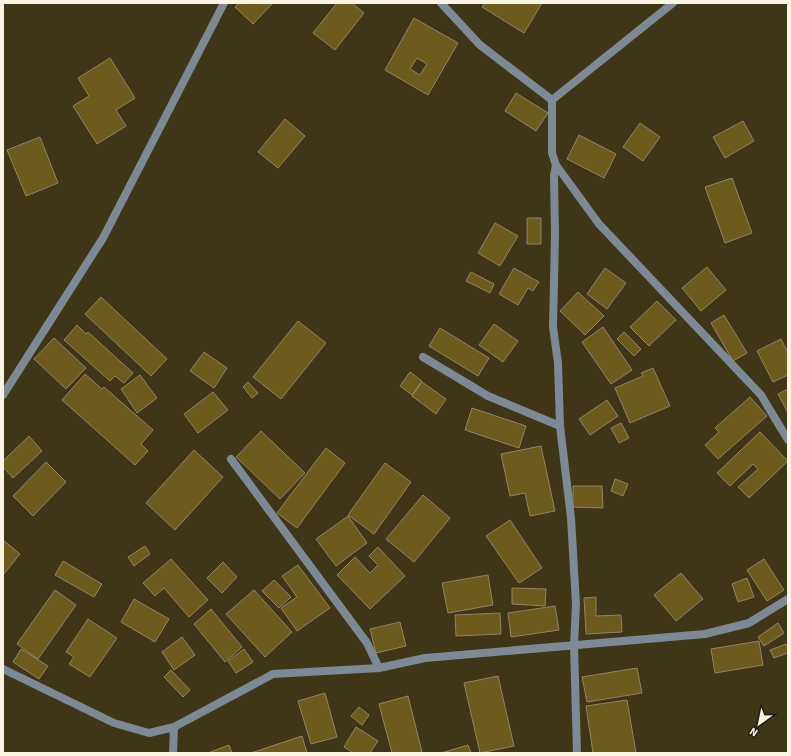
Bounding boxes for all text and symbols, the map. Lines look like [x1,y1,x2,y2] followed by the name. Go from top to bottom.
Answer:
[739,704,779,744] north arrow
[747,724,761,740] text: N

